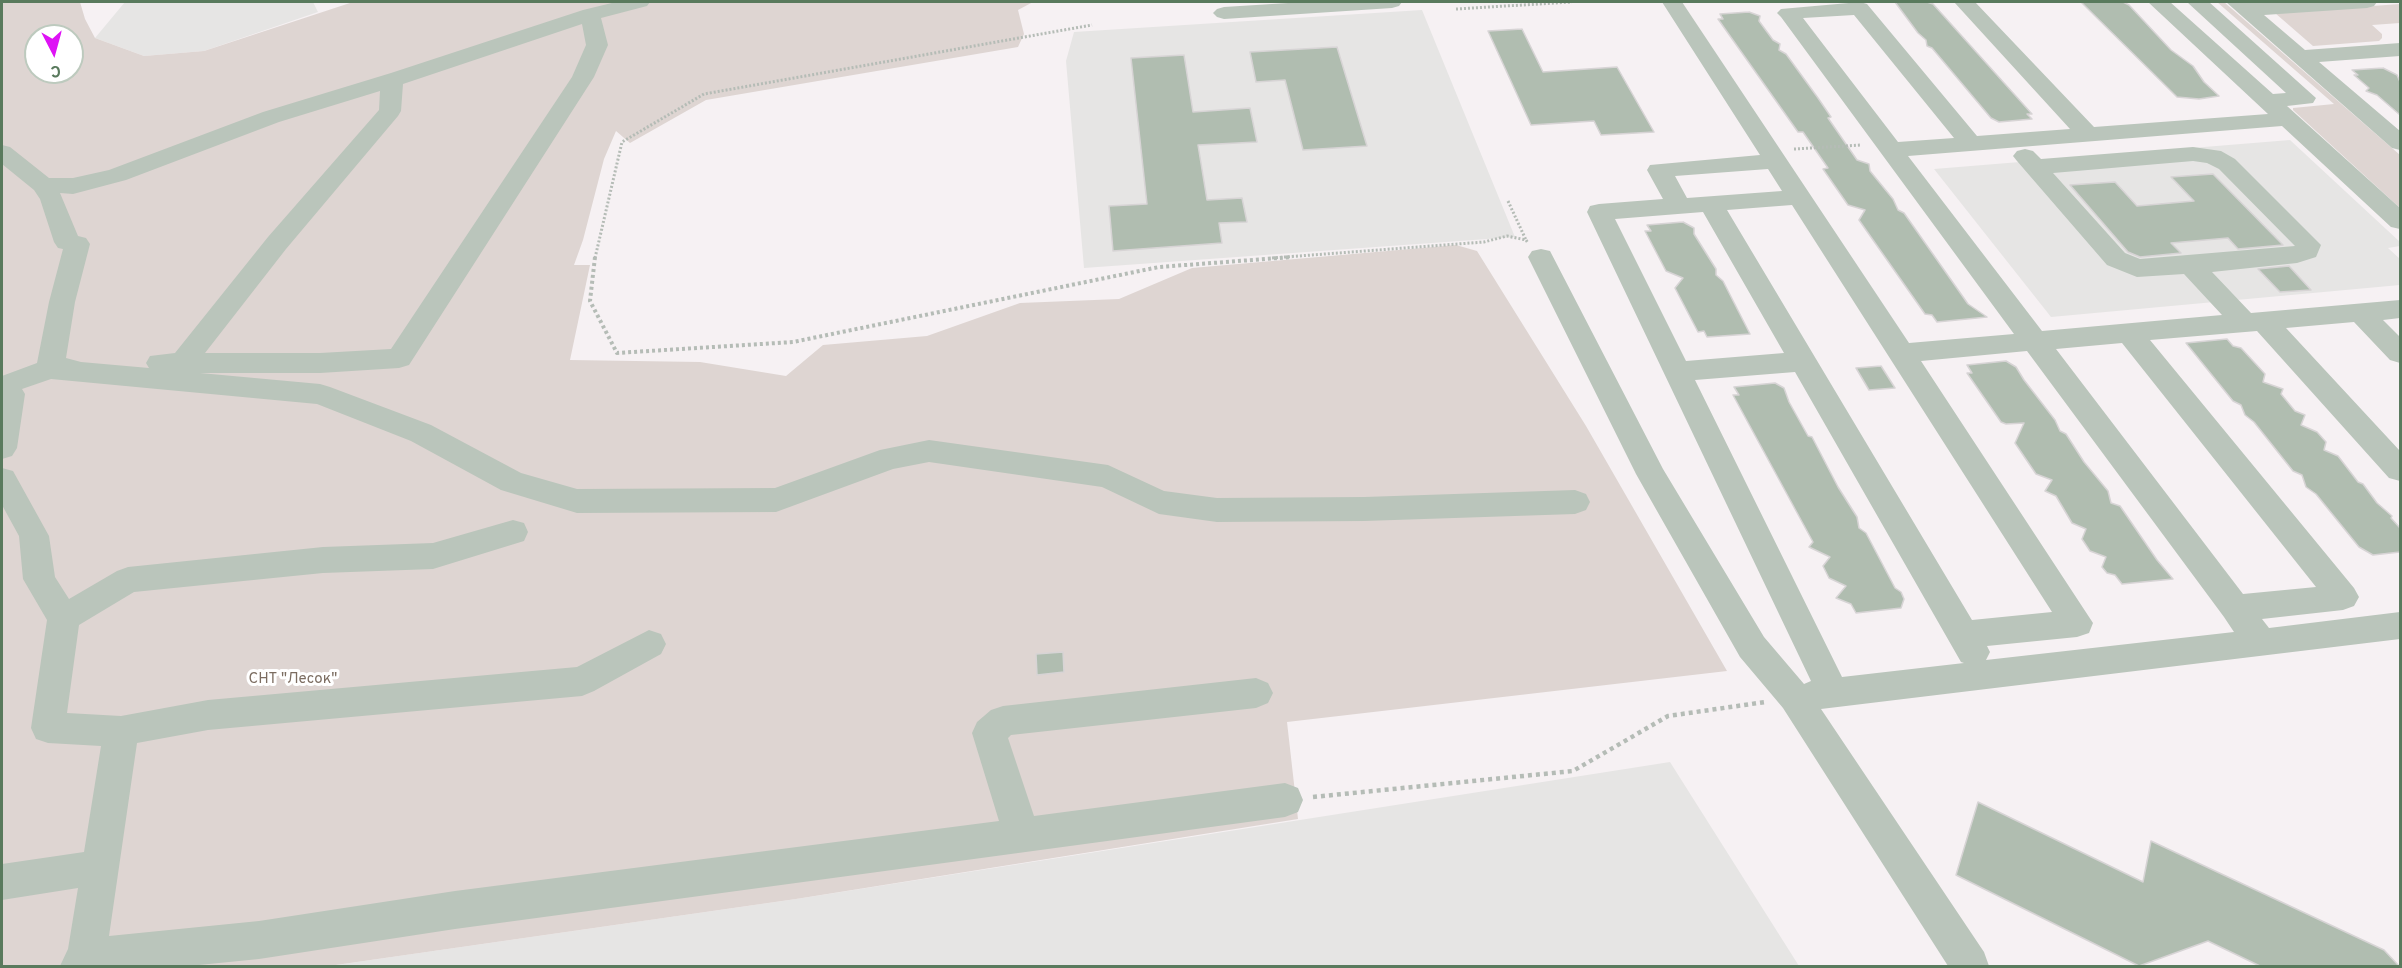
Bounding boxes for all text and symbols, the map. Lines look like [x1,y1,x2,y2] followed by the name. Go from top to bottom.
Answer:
[24,24,84,84] north arrow
[50,59,62,80] text: С
[249,671,337,689] park label: СНТ "Лесок"

